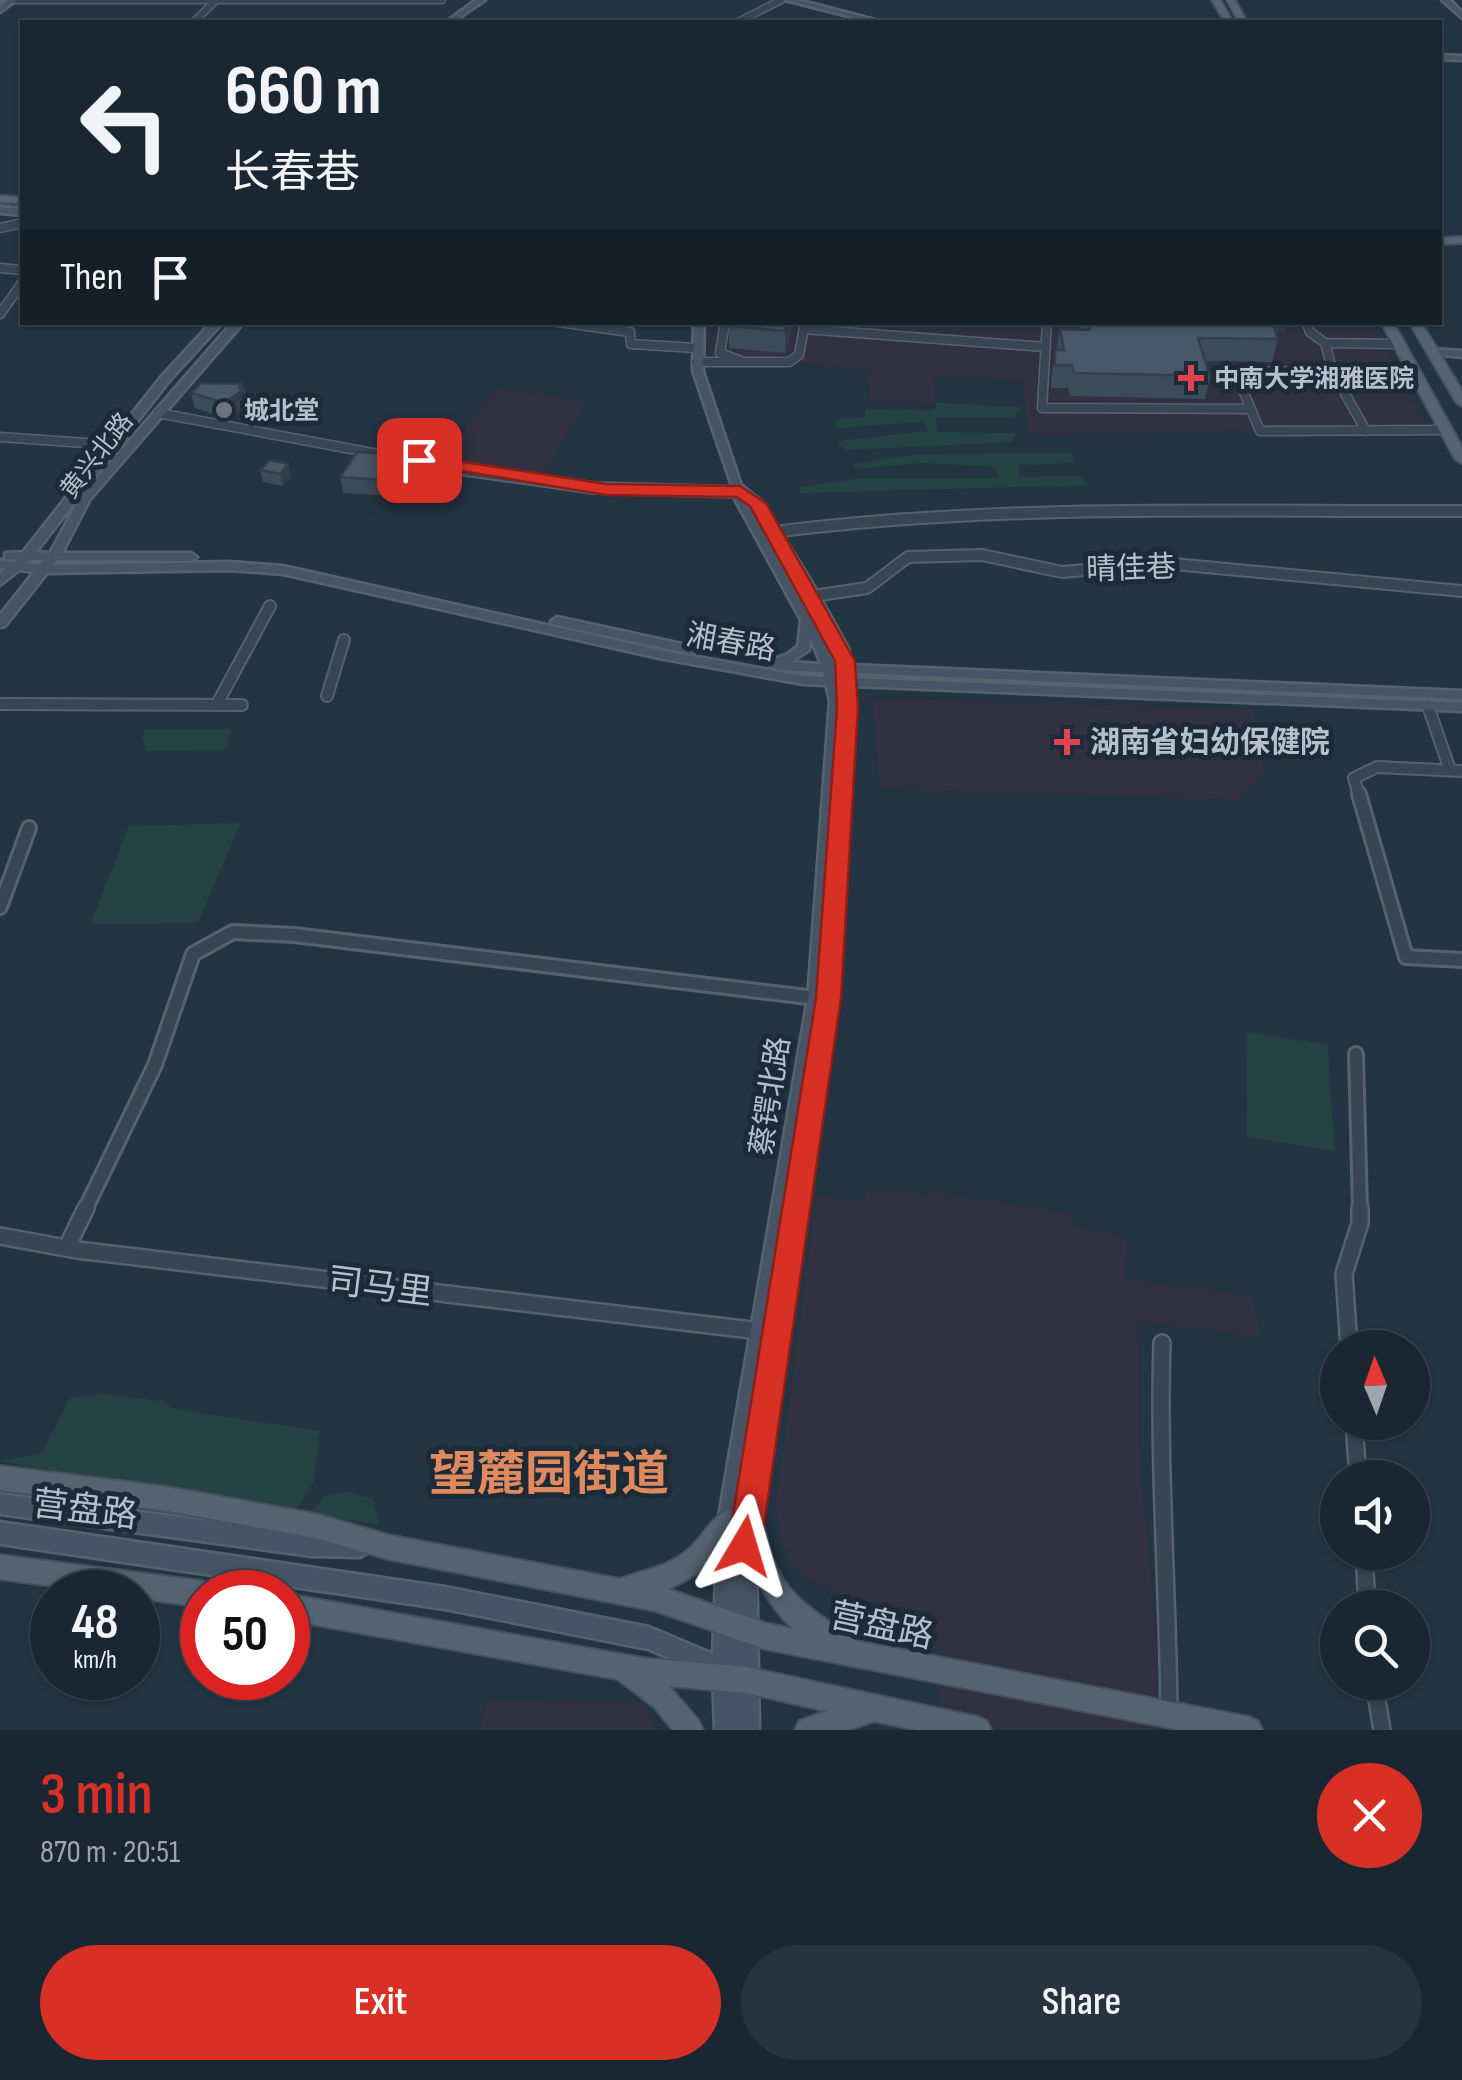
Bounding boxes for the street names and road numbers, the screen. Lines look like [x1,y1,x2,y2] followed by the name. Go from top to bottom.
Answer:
[54,407,140,505] street label: 黄兴北路
[1085,549,1177,589] street label: 晴佳巷
[683,617,778,669] street label: 湘春路
[744,1034,798,1158] street label: 蔡锷北路
[325,1260,435,1315] street label: 司马里
[30,1483,140,1538] street label: 营盘路
[826,1595,938,1658] street label: 营盘路

